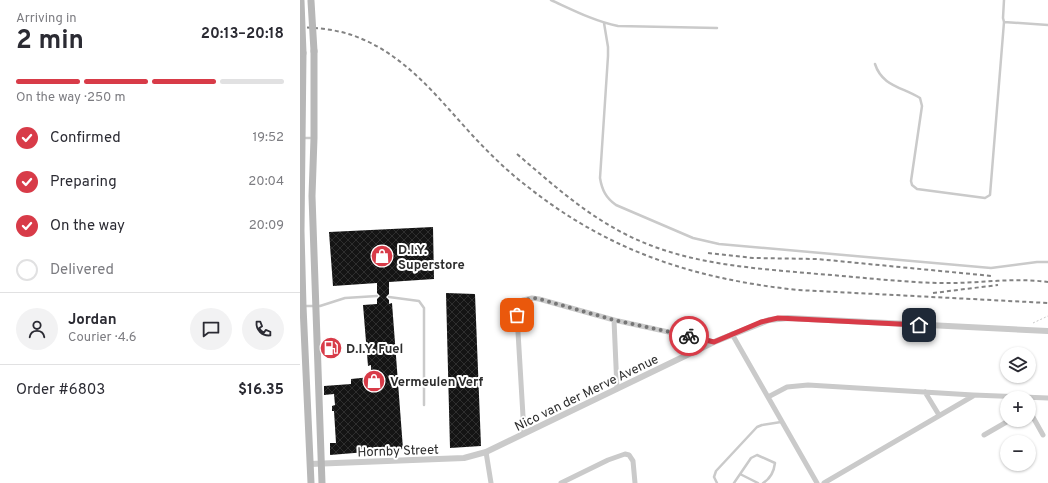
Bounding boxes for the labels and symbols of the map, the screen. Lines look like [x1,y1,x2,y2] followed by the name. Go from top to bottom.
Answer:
[369,243,395,269] shop icon: D.I.Y. Superstore
[398,243,465,274] place label: D.I.Y. Superstore
[500,298,534,332] pin
[902,308,936,342] pin
[669,316,709,356] courier
[318,335,344,361] fuel station icon: D.I.Y. Fuel
[346,342,403,358] place label: D.I.Y. Fuel
[512,352,661,436] street label: Nico van der Merve Avenue
[361,368,387,394] shop icon: Vermeulen Verf
[390,375,484,391] place label: Vermeulen Verf
[357,443,439,461] street label: Hornby Street

